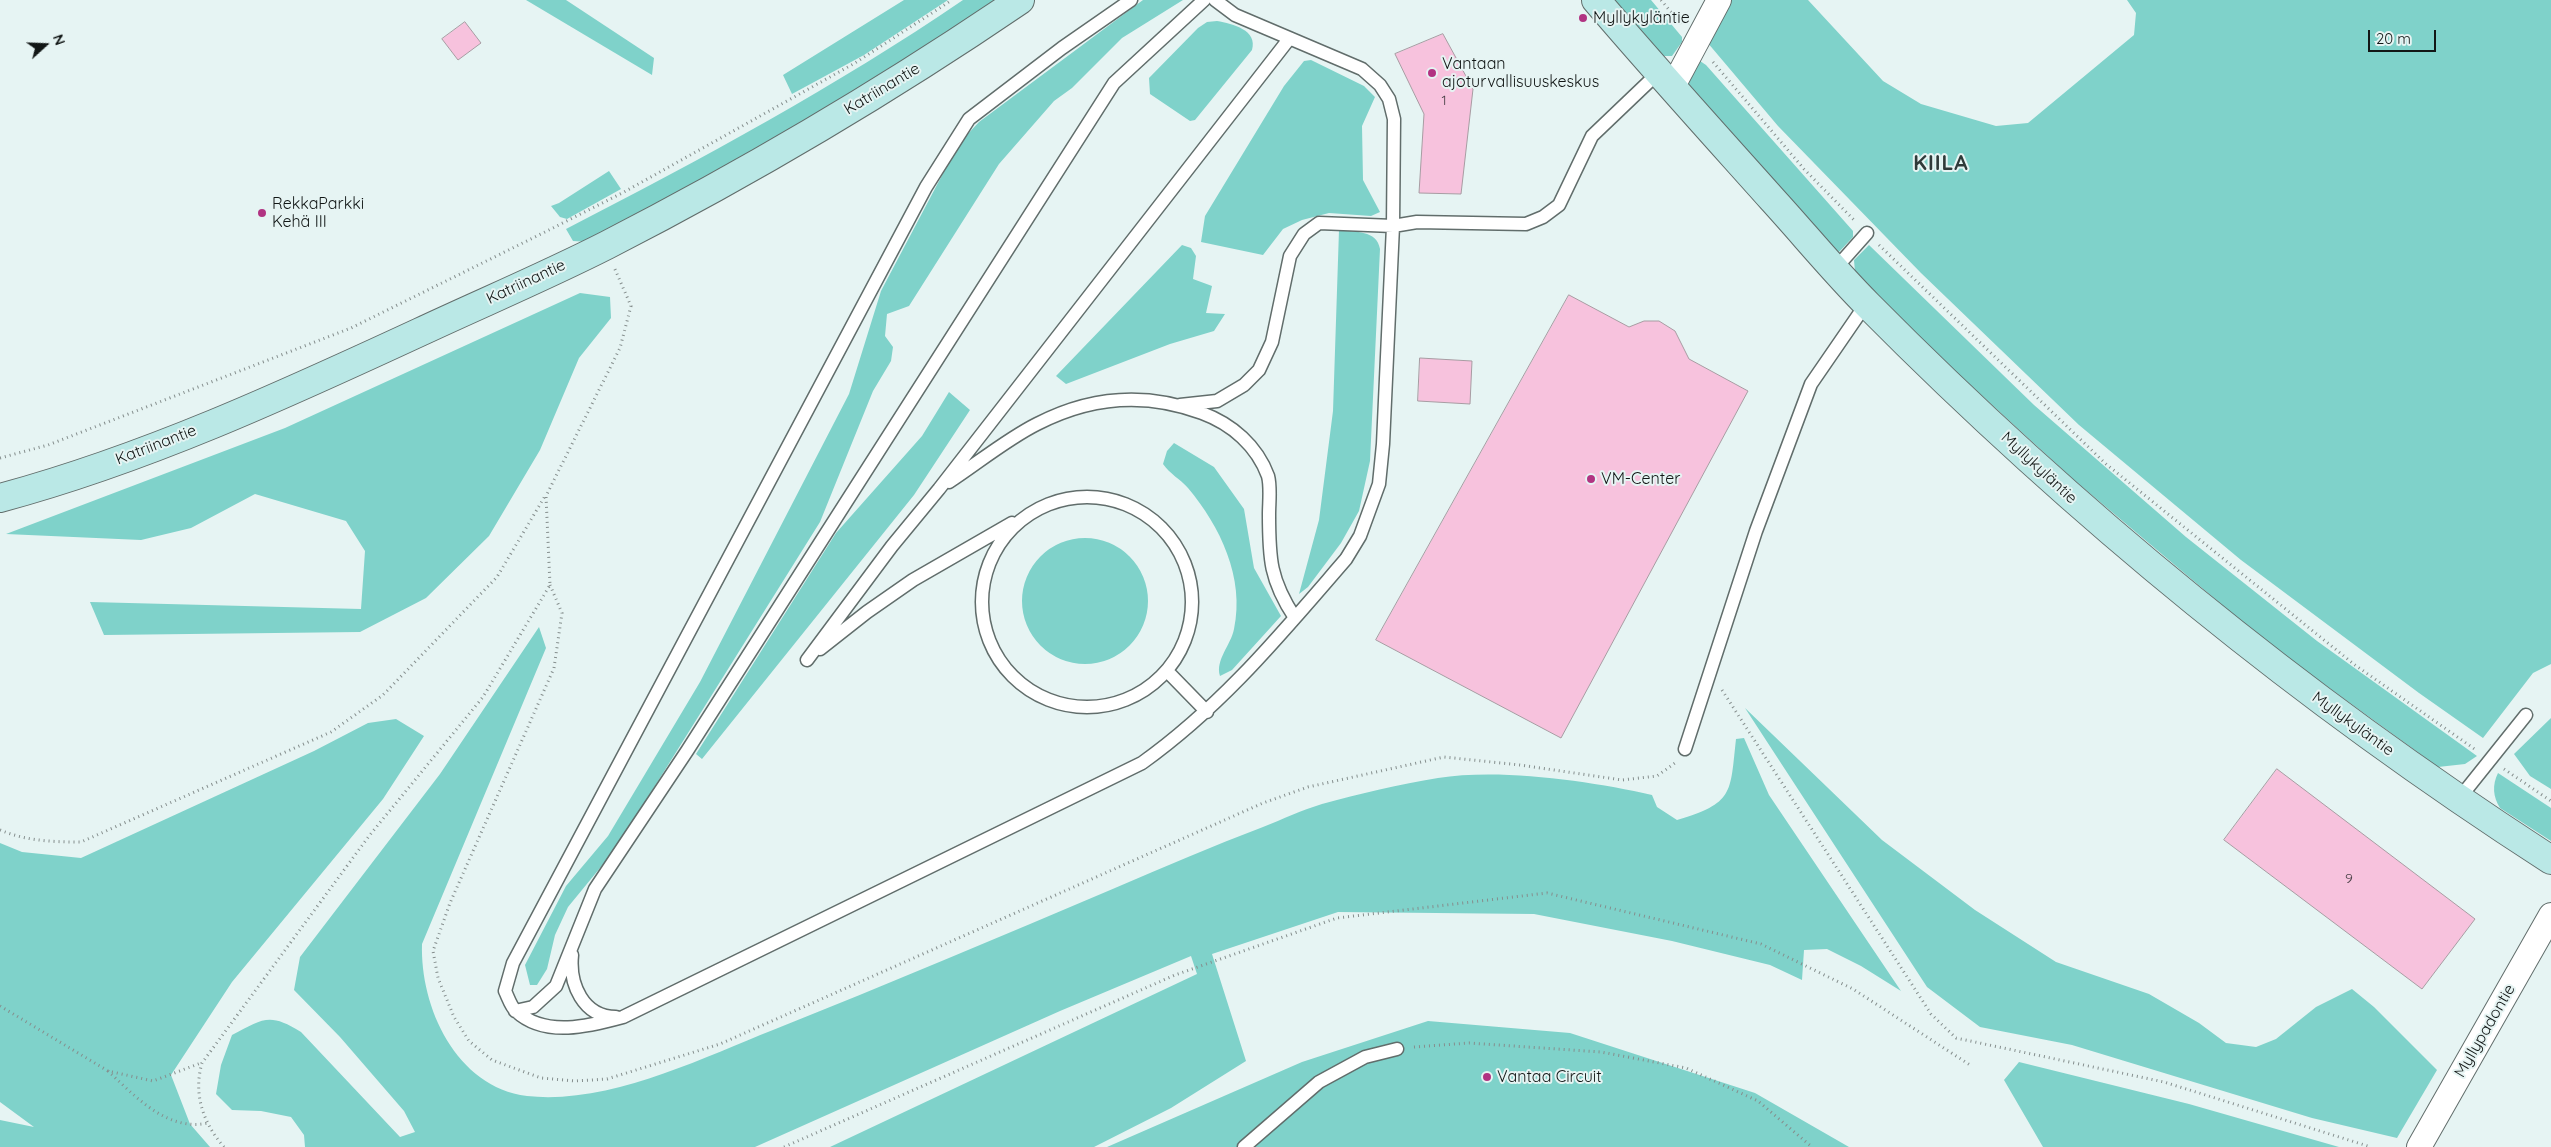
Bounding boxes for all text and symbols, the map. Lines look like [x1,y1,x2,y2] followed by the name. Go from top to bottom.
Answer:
[1593,8,1690,28] place label: Myllykyläntie
[1577,12,1589,24] marker: Myllykyläntie
[20,20,70,70] north arrow
[2371,20,2438,52] scale bar
[2376,29,2411,48] text: 20 m
[49,32,69,48] text: N
[1442,54,1599,92] place label: Vantaan ajoturvallisuuskeskus
[841,59,923,119] street label: Katriinantie
[1426,67,1438,79] marker: Vantaan ajoturvallisuuskeskus
[1441,93,1447,109] house number: 1
[1913,151,1969,177] district label: KIILA
[272,194,364,232] place label: RekkaParkki Kehä III
[256,207,268,219] marker: RekkaParkki Kehä III
[483,255,569,309] street label: Katriinantie
[113,421,199,469] street label: Katriinantie
[1997,428,2081,508] street label: Myllykyläntie
[1601,469,1680,489] place label: VM-Center
[1585,473,1597,485] marker: VM-Center
[2308,688,2398,760] street label: Myllykyläntie
[2345,871,2353,887] house number: 9
[2451,981,2519,1081] street label: Myllypadontie
[1497,1067,1602,1087] place label: Vantaa Circuit
[1481,1071,1493,1083] marker: Vantaa Circuit

